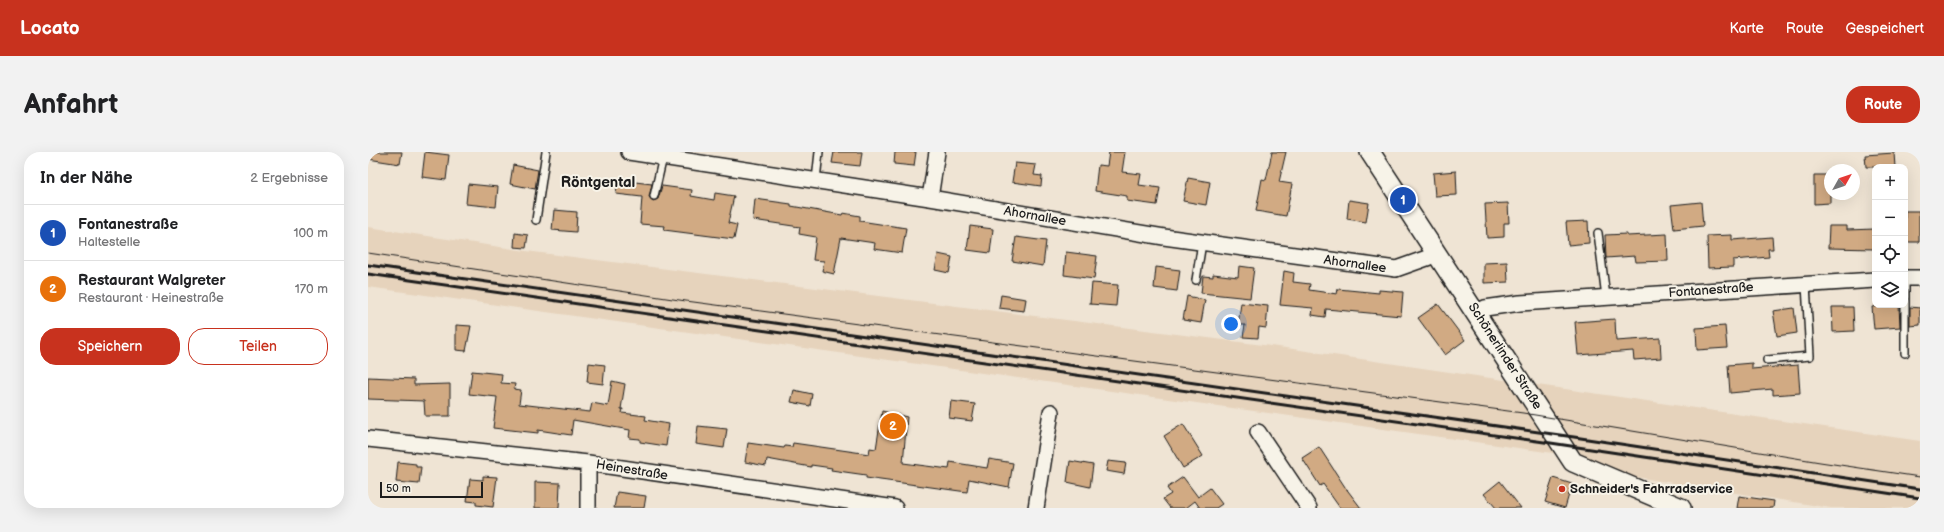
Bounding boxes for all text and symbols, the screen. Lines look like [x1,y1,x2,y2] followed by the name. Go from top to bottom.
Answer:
[20,17,80,40] text: Locato
[1730,20,1764,37] text: Karte
[1786,20,1824,37] text: Route
[1846,20,1924,37] text: Gespeichert
[1846,86,1920,123] button: Route
[24,88,118,121] text: Anfahrt
[1824,164,1860,200] north arrow
[1872,164,1908,308] map controls
[1872,164,1908,200] button: +
[40,168,133,188] text: In der Nähe
[250,170,328,186] text: 2 Ergebnisse
[561,173,635,192] district label: Röntgental
[1390,185,1416,215] pin: 1
[1872,200,1908,236] button: −
[1003,203,1068,229] street label: Ahornallee
[78,215,178,234] text: Fontanestraße
[50,225,56,241] text: 1
[293,225,328,241] text: 100 m
[78,234,140,250] text: Haltestelle
[1872,236,1908,272] button: locate
[1323,252,1388,276] street label: Ahornallee
[78,271,225,290] text: Restaurant Walgreter
[1872,272,1908,308] button: layers
[1668,279,1754,301] street label: Fontanestraße
[49,281,57,297] text: 2
[295,281,328,297] text: 170 m
[78,290,224,306] text: Restaurant · Heinestraße
[1465,300,1546,413] street label: Schönerlinder Straße
[1221,314,1241,334] your location
[40,328,180,365] button: Speichern
[188,328,328,365] button: Teilen
[880,411,906,441] pin: 2
[595,456,669,484] street label: Heinestraße
[380,480,483,499] scale bar
[1570,481,1733,497] place label: Schneider's Fahrradservice
[386,482,411,495] text: 50 m
[1557,484,1567,494] marker: Schneider's Fahrradservice

